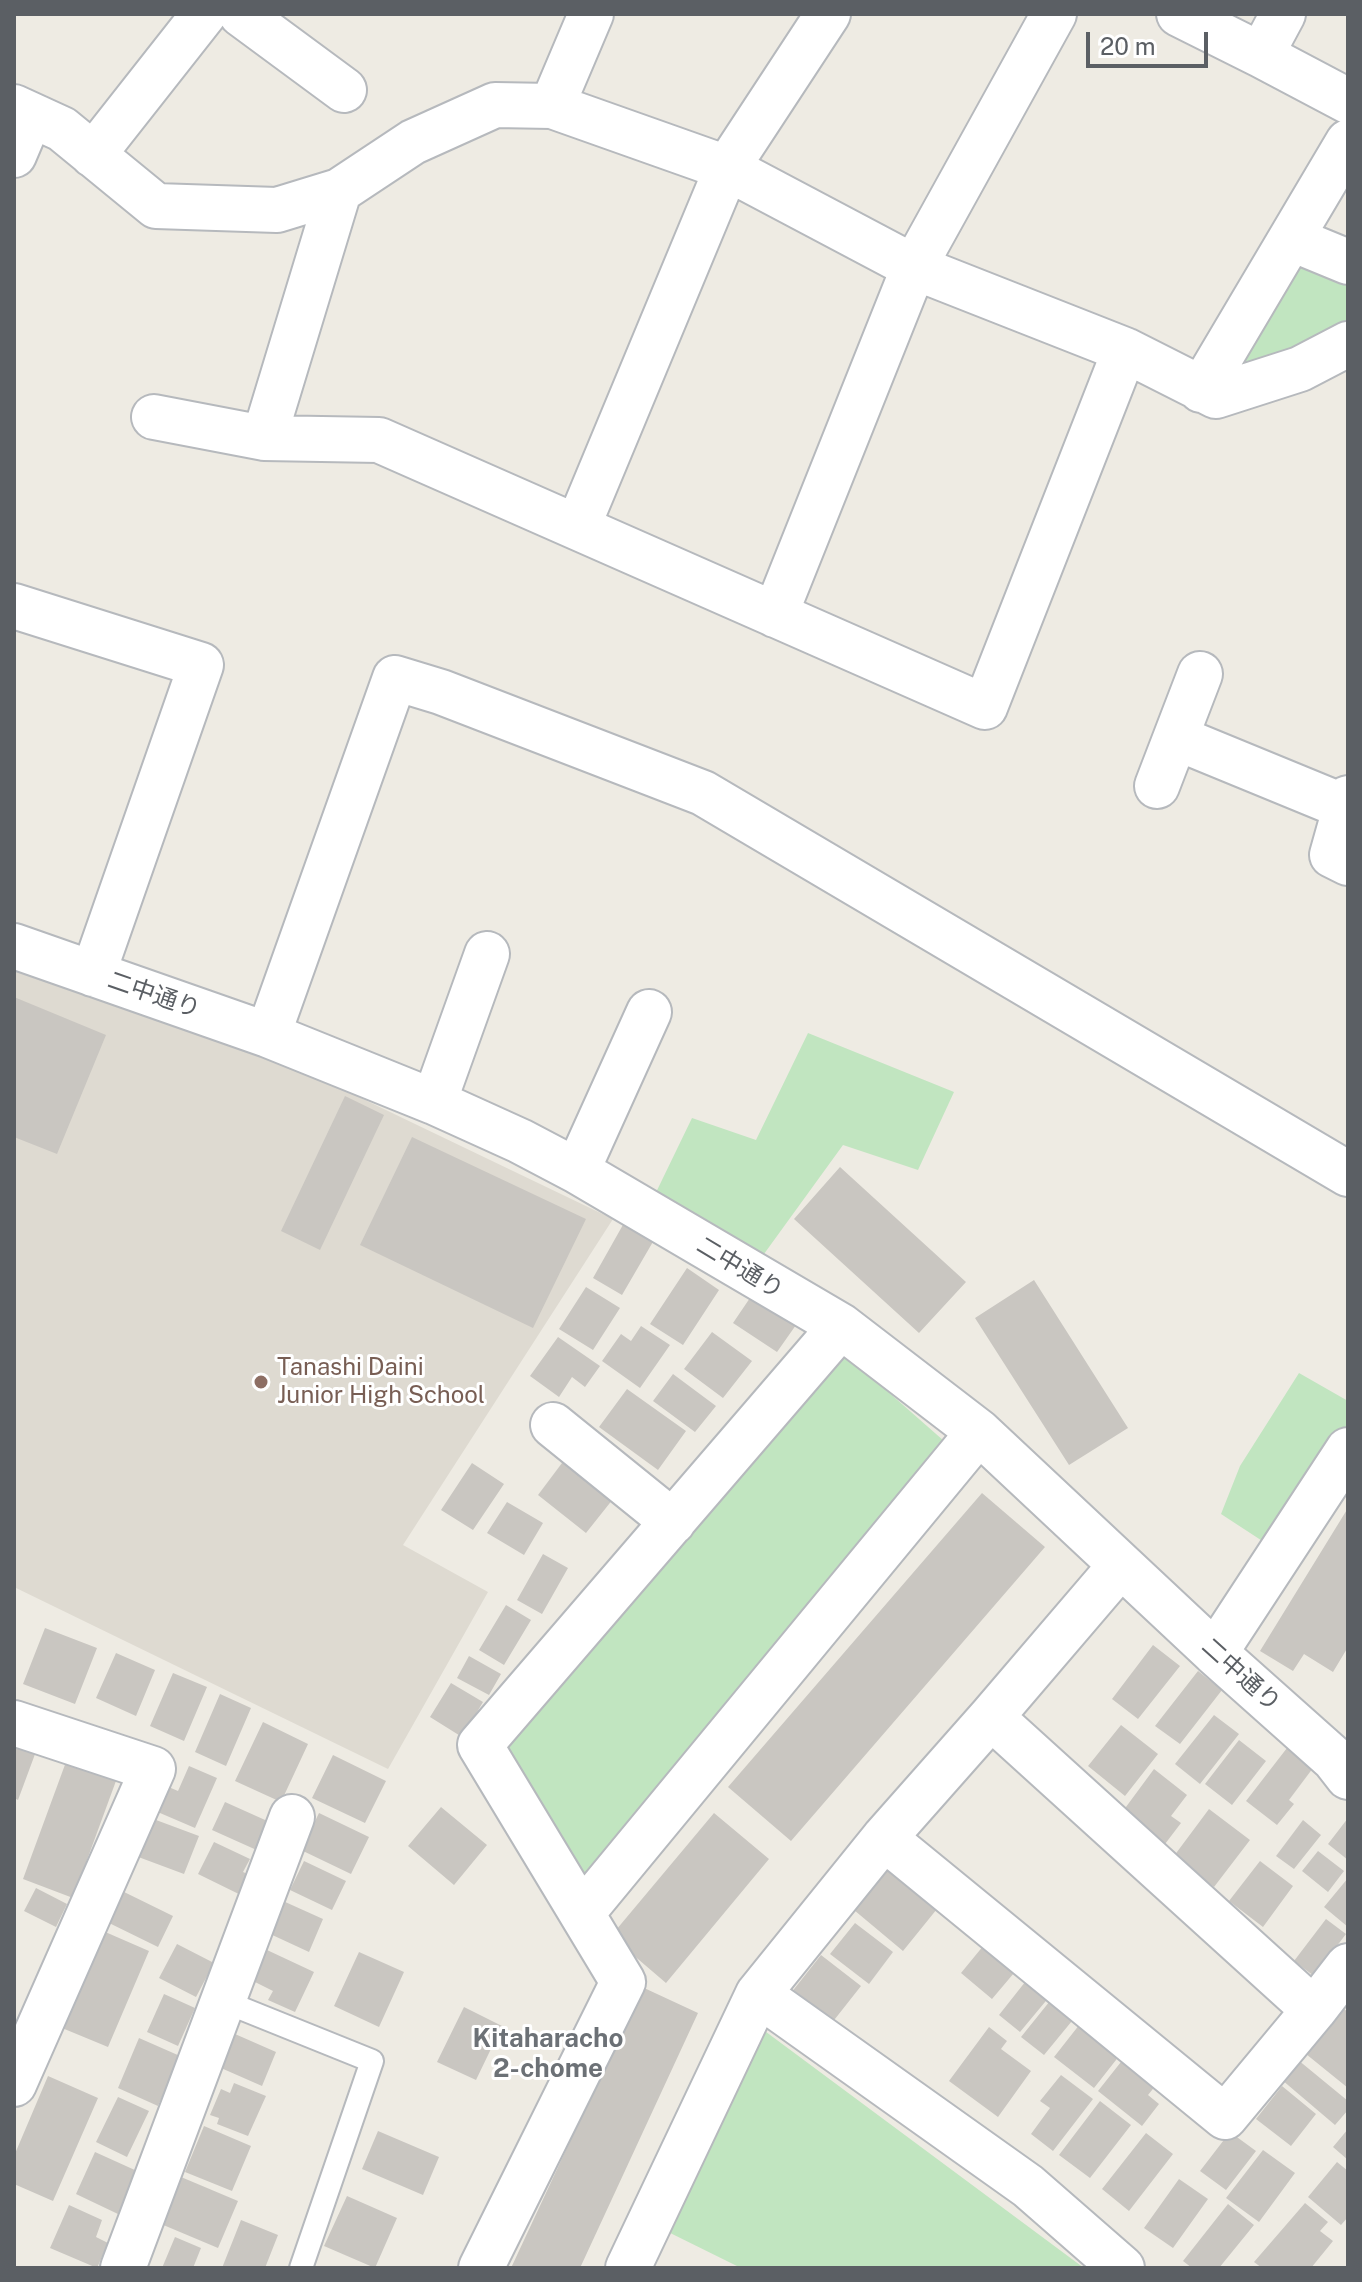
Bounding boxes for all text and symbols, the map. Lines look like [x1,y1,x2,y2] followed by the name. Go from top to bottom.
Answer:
[1090,16,1212,66] scale bar
[1100,32,1156,60] text: 20 m
[104,966,204,1024] street label: 二中通り
[691,1231,789,1305] street label: 二中通り
[277,1354,485,1410] place label: Tanashi Daini Junior High School
[252,1373,270,1391] marker: Tanashi Daini Junior High School
[1196,1632,1286,1718] street label: 二中通り
[473,2023,623,2084] district label: Kitaharacho 2-chome

